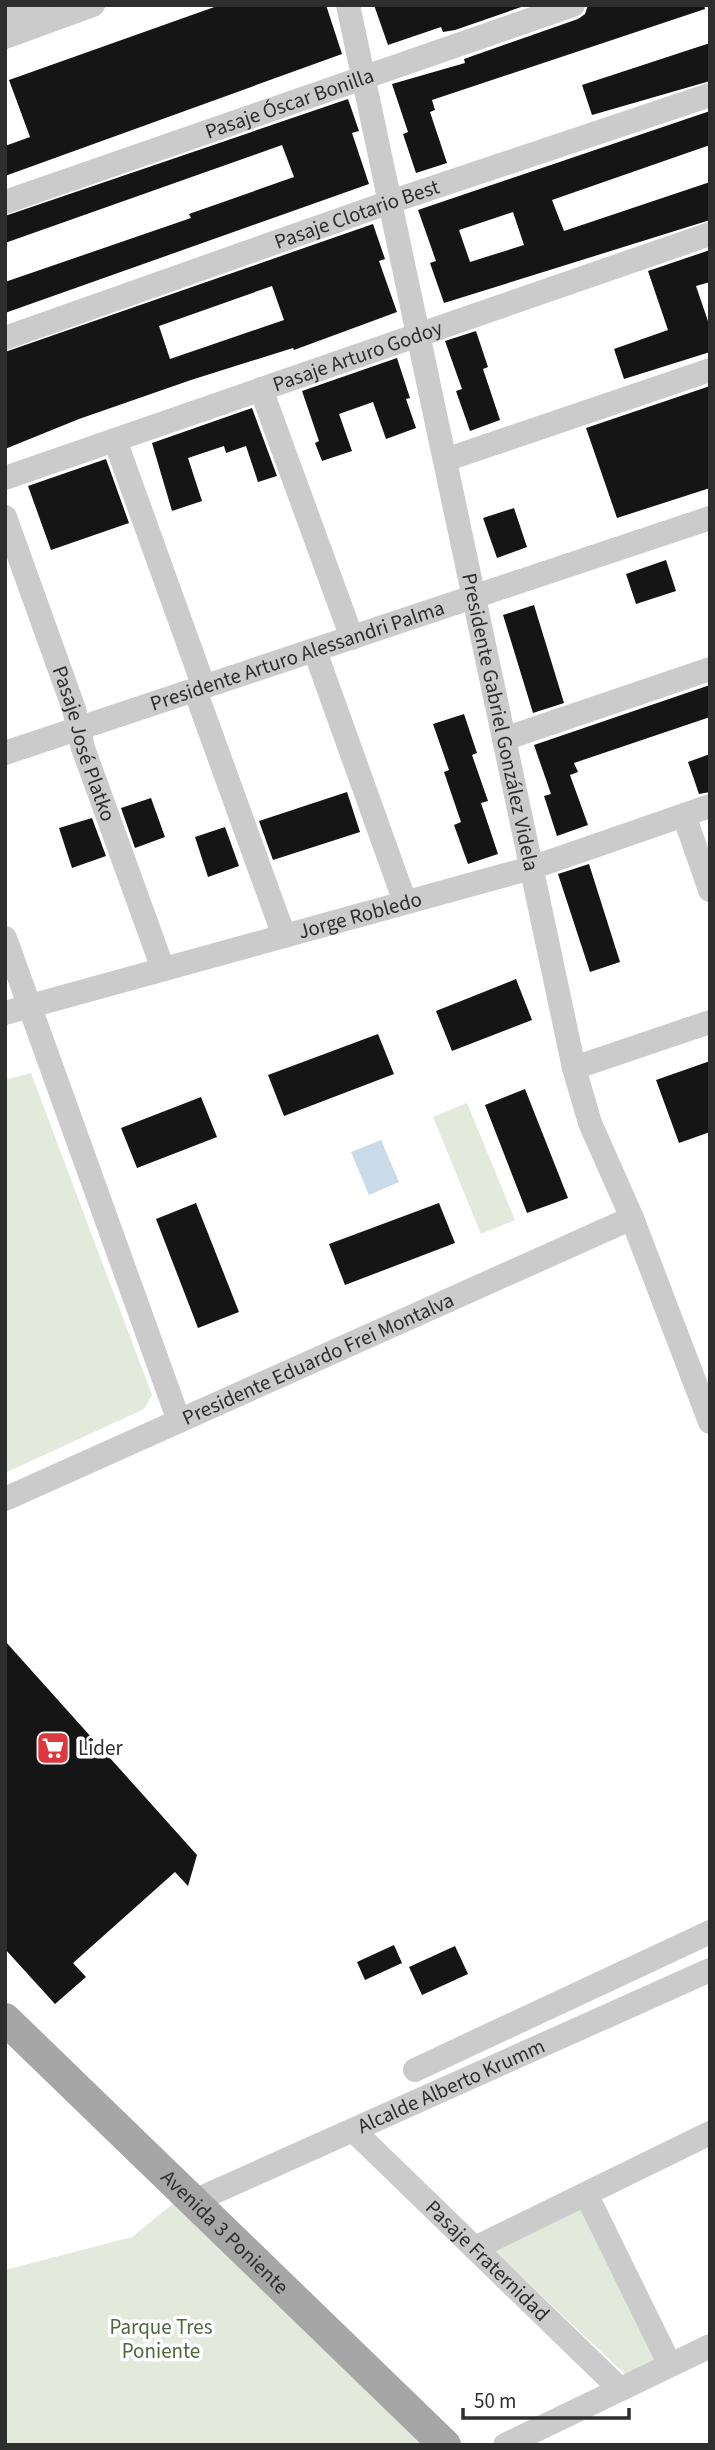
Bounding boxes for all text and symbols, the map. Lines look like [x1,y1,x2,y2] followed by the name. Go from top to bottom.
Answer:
[201,60,378,147] street label: Pasaje Óscar Bonilla
[270,172,443,257] street label: Pasaje Clotario Best
[269,313,447,399] street label: Pasaje Arturo Godoy
[454,570,547,874] street label: Presidente Gabriel González Videla
[146,593,448,719] street label: Presidente Arturo Alessandri Palma
[45,662,123,825] street label: Pasaje José Platko
[295,884,425,947] street label: Jorge Robledo
[177,1285,459,1433] street label: Presidente Eduardo Frei Montalva
[34,1729,72,1767] supermarket icon: Lider
[78,1733,123,1763] place label: Lider
[353,2031,550,2141] street label: Alcalde Alberto Krumm
[154,2163,296,2301] street label: Avenida 3 Poniente
[419,2193,556,2328] street label: Pasaje Fraternidad
[110,2312,213,2366] park label: Parque Tres Poniente
[463,2376,629,2420] scale bar
[474,2386,516,2416] text: 50 m

